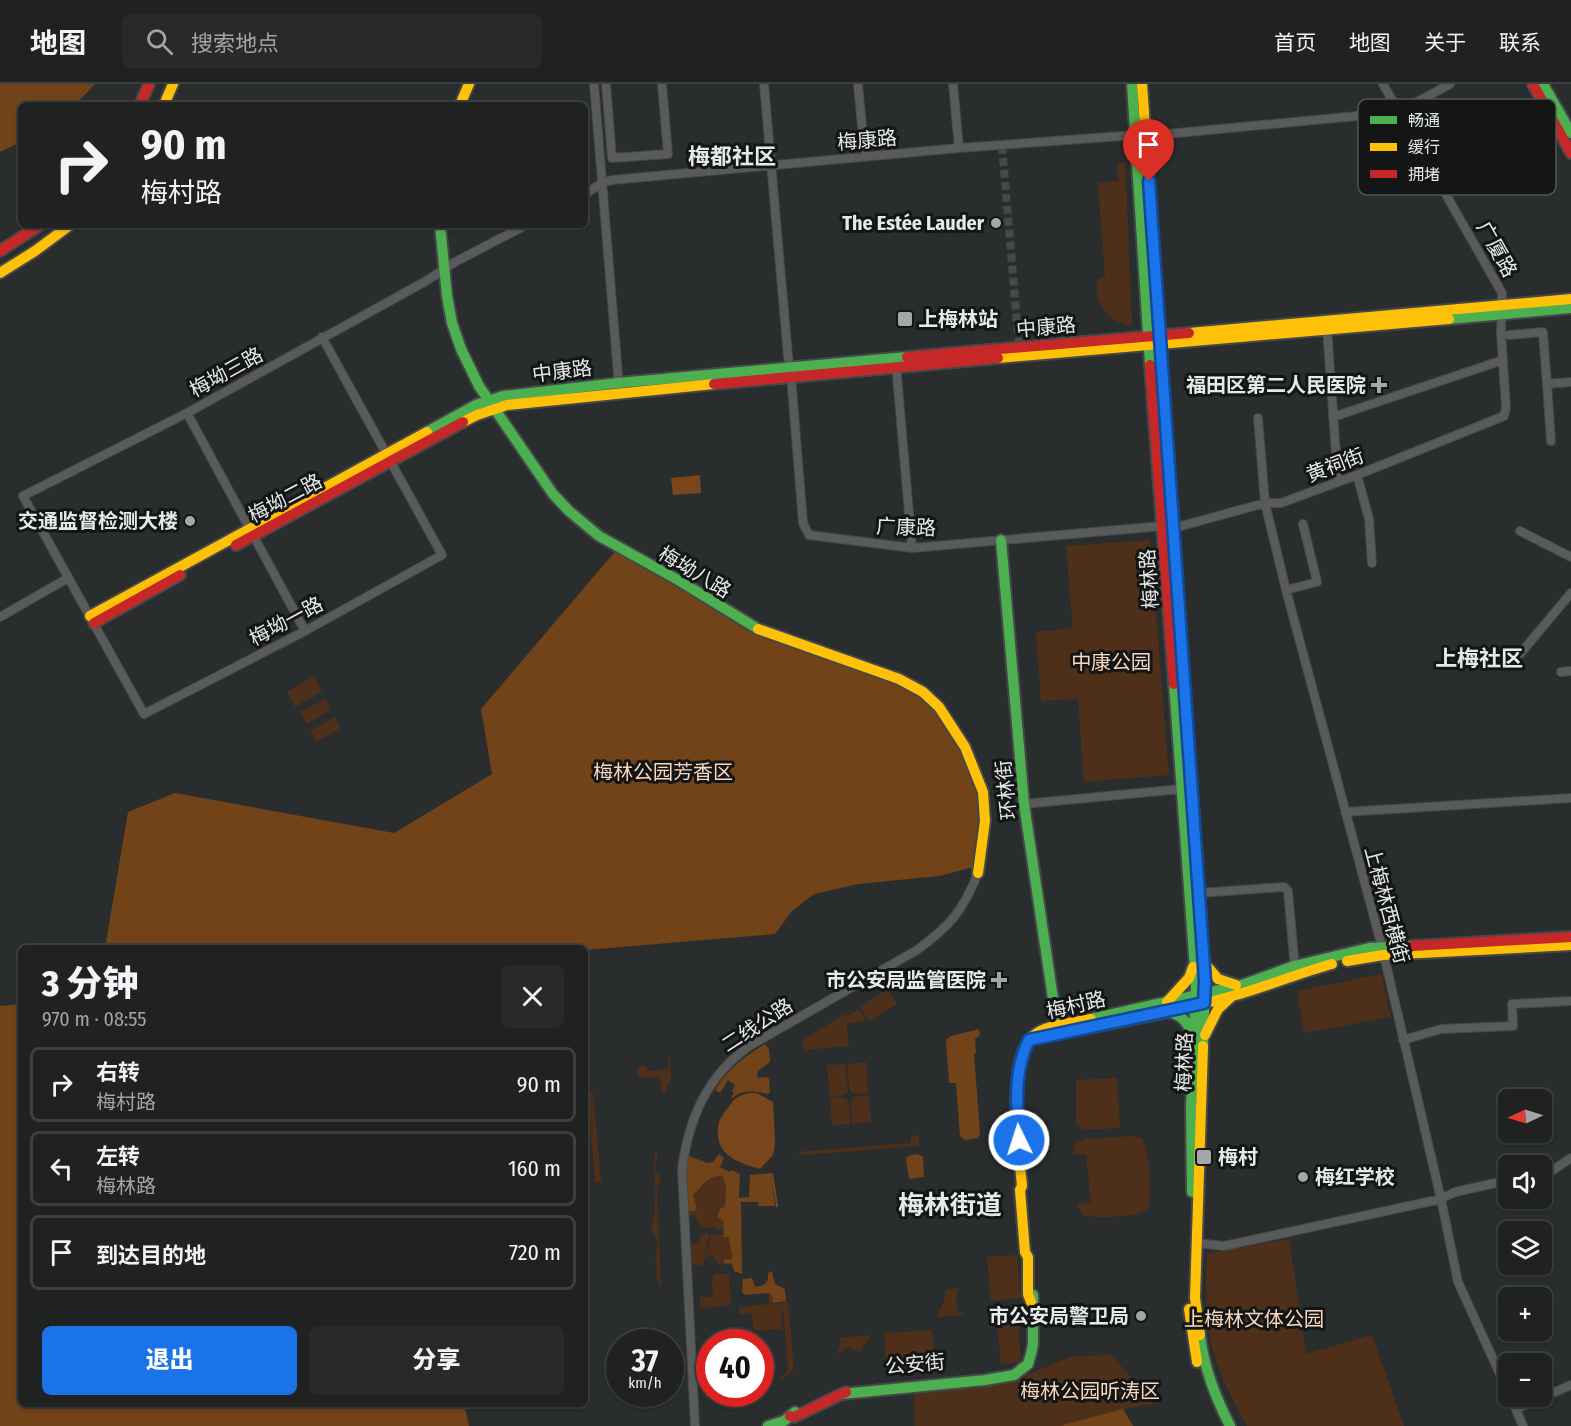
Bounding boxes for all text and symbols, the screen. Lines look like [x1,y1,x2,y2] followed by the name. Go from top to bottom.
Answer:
[122,14,542,68] search box
[143,25,176,58] icon: search
[30,27,86,60] text: 地图
[191,30,279,57] text: 搜索地点
[1274,30,1316,56] text: 首页
[1349,30,1391,56] text: 地图
[1424,30,1466,56] text: 关于
[1499,30,1541,56] text: 联系
[1358,99,1556,195] legend
[1408,111,1440,130] text: 畅通
[1123,119,1174,181] pin
[141,120,226,170] text: 90 m
[836,125,898,155] street label: 梅康路
[42,126,120,204] icon: right
[1132,128,1165,161] icon: arrive
[1408,138,1440,157] text: 缓行
[688,143,776,170] district label: 梅都社区
[1408,165,1440,184] text: 拥堵
[141,177,222,209] text: 梅村路
[842,211,985,235] place label: The Estée Lauder
[989,216,1003,230] marker: The Estée Lauder
[1472,217,1522,281] street label: 广厦路
[918,307,998,331] place label: 上梅林站
[896,310,914,328] marker: 上梅林站
[1015,312,1077,342] street label: 中康路
[185,342,267,402] street label: 梅坳三路
[531,355,593,387] street label: 中康路
[1186,373,1366,397] place label: 福田区第二人民医院
[1370,376,1388,394] marker: 福田区第二人民医院
[1303,443,1367,487] street label: 黄祠街
[244,469,326,527] street label: 梅坳二路
[18,509,178,533] place label: 交通监督检测大楼
[183,514,197,528] marker: 交通监督检测大楼
[876,514,936,540] street label: 广康路
[655,541,735,603] street label: 梅坳八路
[1135,548,1163,610] street label: 梅林路
[245,592,327,650] street label: 梅坳一路
[1435,645,1523,672] district label: 上梅社区
[1071,650,1151,674] park label: 中康公园
[991,759,1021,821] street label: 环林街
[593,760,733,784] park label: 梅林公园芳香区
[1360,844,1414,966] street label: 上梅林西横街
[42,962,138,1006] text: 3 分钟
[501,965,564,1028] button: close
[826,968,986,992] place label: 市公安局监管医院
[990,971,1008,989] marker: 市公安局监管医院
[1044,987,1108,1023] street label: 梅村路
[717,993,797,1057] street label: 二线公路
[42,1007,146,1031] text: 970 m · 08:55
[1171,1032,1197,1092] street label: 梅林路
[96,1059,140,1086] text: 右转
[45,1068,78,1101] icon: right
[517,1071,561,1098] text: 90 m
[1498,1089,1552,1143] north arrow
[1498,1089,1552,1407] map controls
[96,1090,156,1114] text: 梅村路
[987,1108,1051,1172] position arrow
[96,1143,140,1170] text: 左转
[1218,1145,1258,1169] place label: 梅村
[1195,1148,1213,1166] marker: 梅村
[45,1152,78,1185] icon: left
[508,1155,561,1182] text: 160 m
[1498,1155,1552,1209] button: sound
[1315,1165,1395,1189] place label: 梅红学校
[1296,1170,1310,1184] marker: 梅红学校
[96,1174,156,1198] text: 梅林路
[898,1190,1002,1221] district label: 梅林街道
[1498,1221,1552,1275] button: layers
[45,1236,78,1269] icon: arrive
[509,1239,561,1266] text: 720 m
[96,1242,206,1269] text: 到达目的地
[1498,1287,1552,1341] button: +
[989,1304,1129,1328] place label: 市公安局警卫局
[1184,1307,1324,1331] park label: 上梅林文体公园
[1134,1309,1148,1323] marker: 市公安局警卫局
[42,1326,297,1395] button: 退出
[309,1326,564,1395] button: 分享
[696,1329,774,1407] speed limit sign: 40
[632,1343,658,1379] text: 37
[884,1349,946,1379] street label: 公安街
[1498,1353,1552,1407] button: −
[628,1374,662,1392] text: km/h
[1020,1379,1160,1403] park label: 梅林公园听涛区

